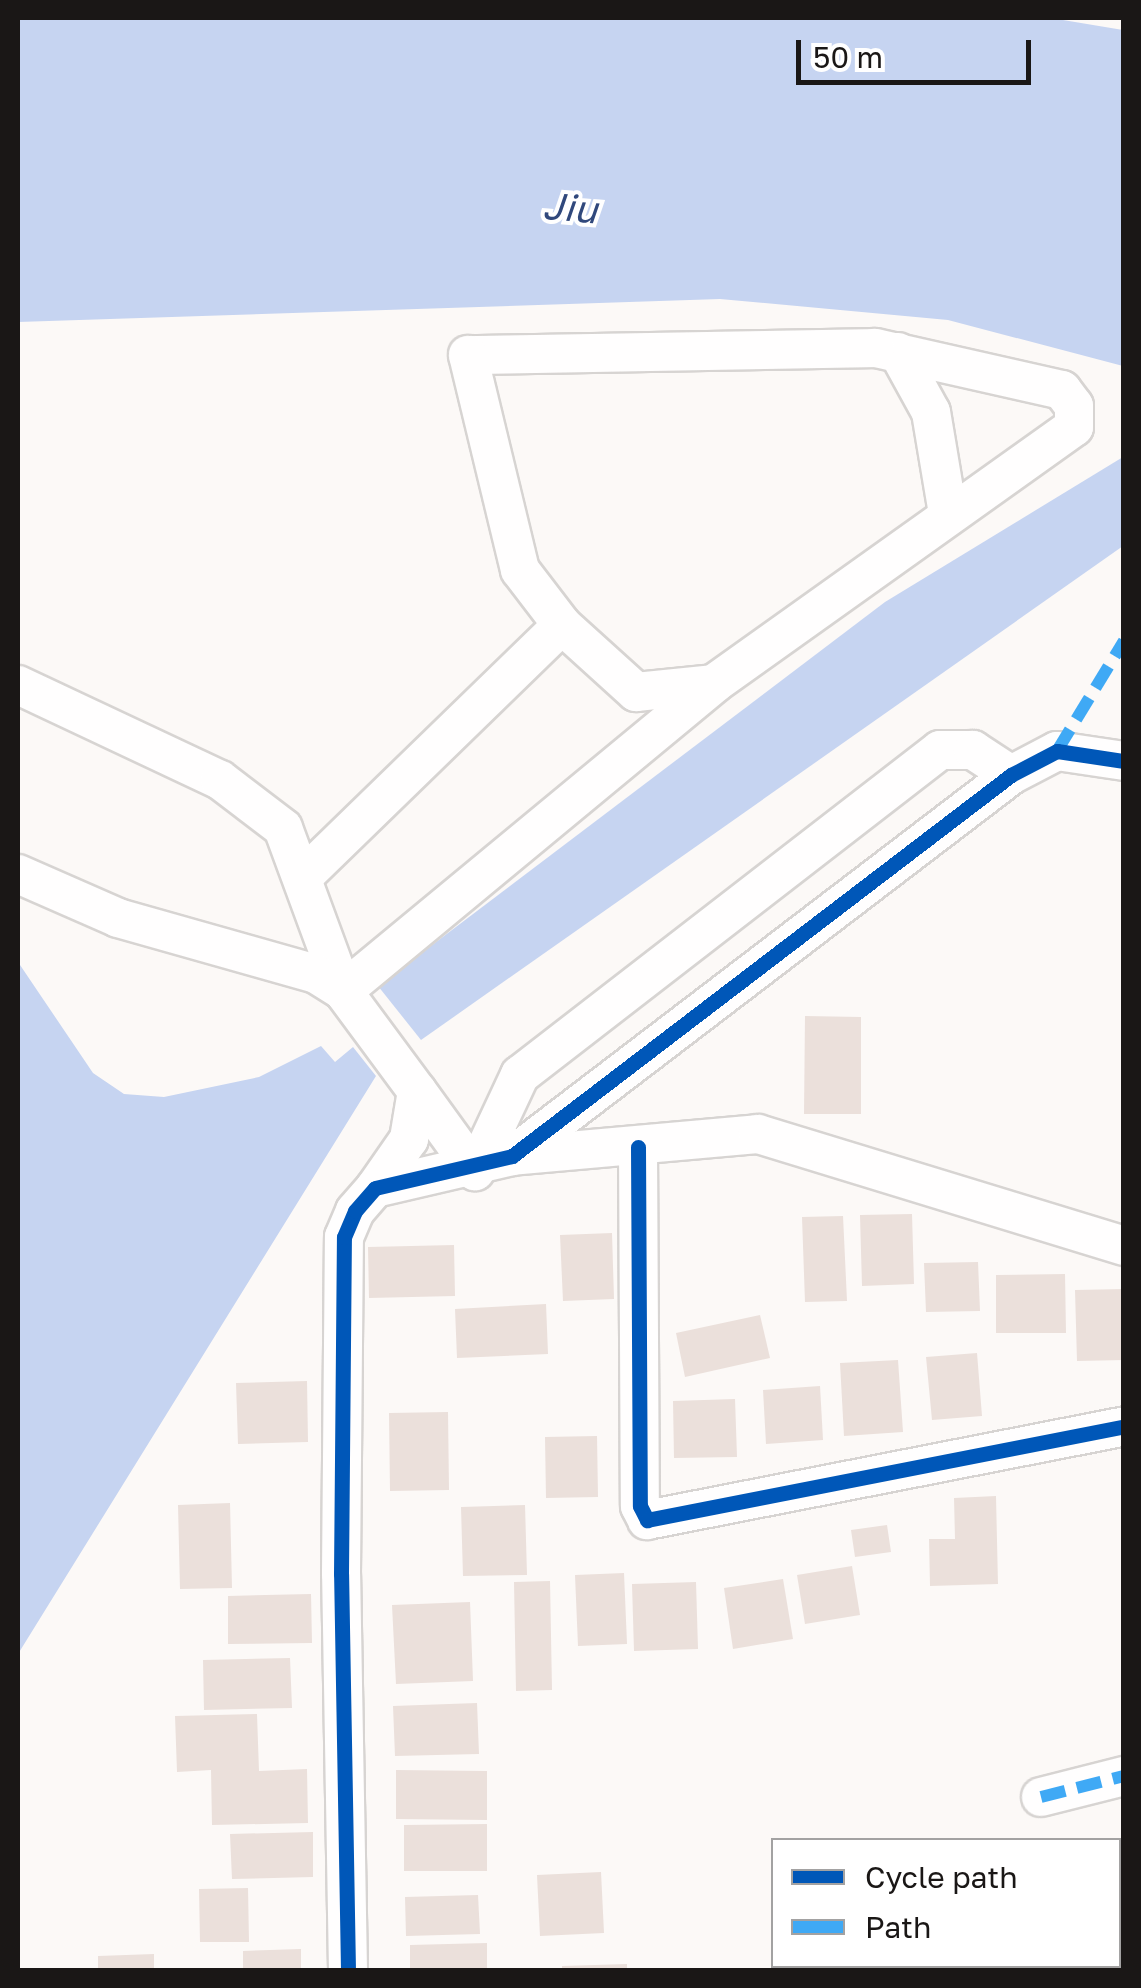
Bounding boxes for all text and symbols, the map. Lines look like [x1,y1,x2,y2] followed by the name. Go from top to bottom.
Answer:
[801,20,1036,82] scale bar
[813,39,883,75] text: 50 m
[541,182,599,232] water label: Jiu
[771,1838,1121,1968] legend
[865,1859,1018,1895] text: Cycle path
[865,1909,931,1945] text: Path

